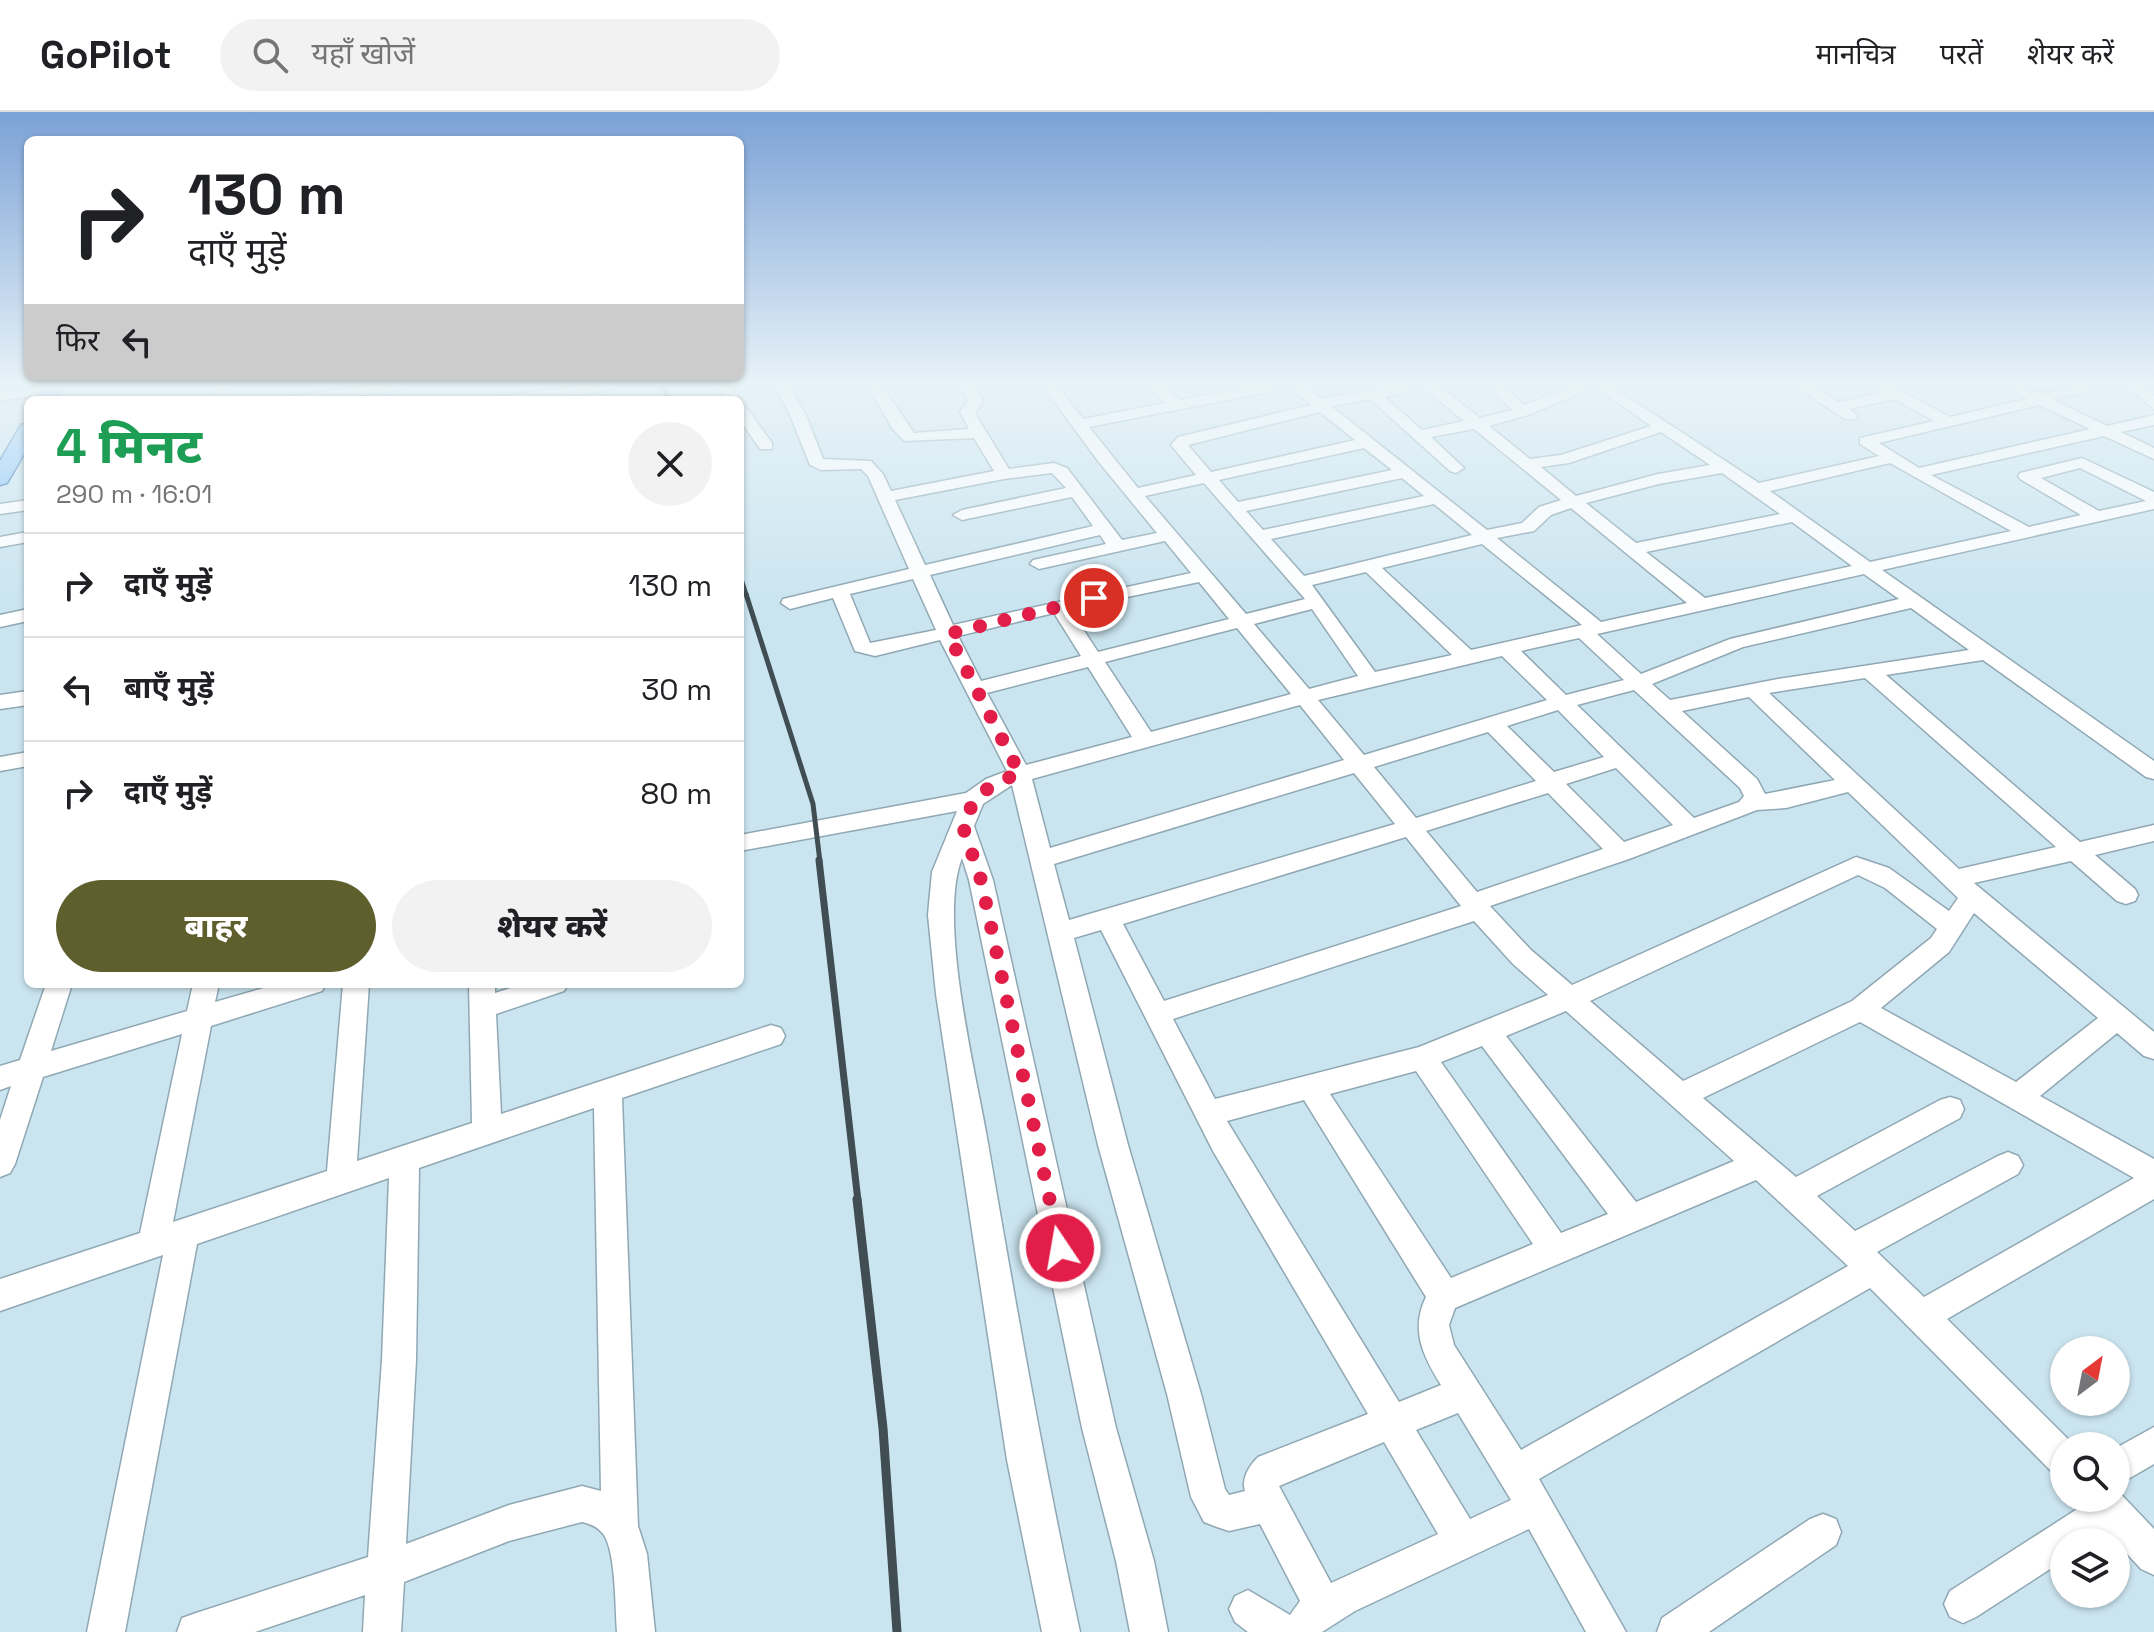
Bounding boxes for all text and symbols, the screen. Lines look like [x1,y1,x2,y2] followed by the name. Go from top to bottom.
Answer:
[220,19,780,91] search box
[40,31,172,79] text: GoPilot
[248,33,292,77] icon: search
[312,34,415,73] text: यहाँ खोजें
[1816,36,1896,72] text: मानचित्र
[1940,36,1983,72] text: परतें
[2027,36,2114,72] text: शेयर करें
[188,159,346,230] text: 130 m
[56,168,160,272] icon: right
[188,229,286,275] text: दाएँ मुड़ें
[115,320,159,364] icon: left
[56,321,99,360] text: फिर
[56,416,202,477] text: 4 मिनट
[628,422,712,506] button: close
[56,477,212,511] text: 290 m · 16:01
[56,563,100,607] icon: right
[124,564,212,603] text: दाएँ मुड़ें
[1060,564,1128,632] pin
[629,566,712,605] text: 130 m
[1072,576,1116,620] icon: arrive
[56,667,100,711] icon: left
[124,668,214,707] text: बाएँ मुड़ें
[641,670,712,709] text: 30 m
[56,771,100,815] icon: right
[124,772,212,811] text: दाएँ मुड़ें
[641,774,712,813] text: 80 m
[56,880,376,972] button: बाहर
[392,880,712,972] button: शेयर करें
[1018,1206,1102,1290] position arrow
[2050,1336,2130,1416] north arrow
[2050,1336,2130,1608] map controls
[2050,1432,2130,1512] button: search
[2050,1528,2130,1608] button: layers

